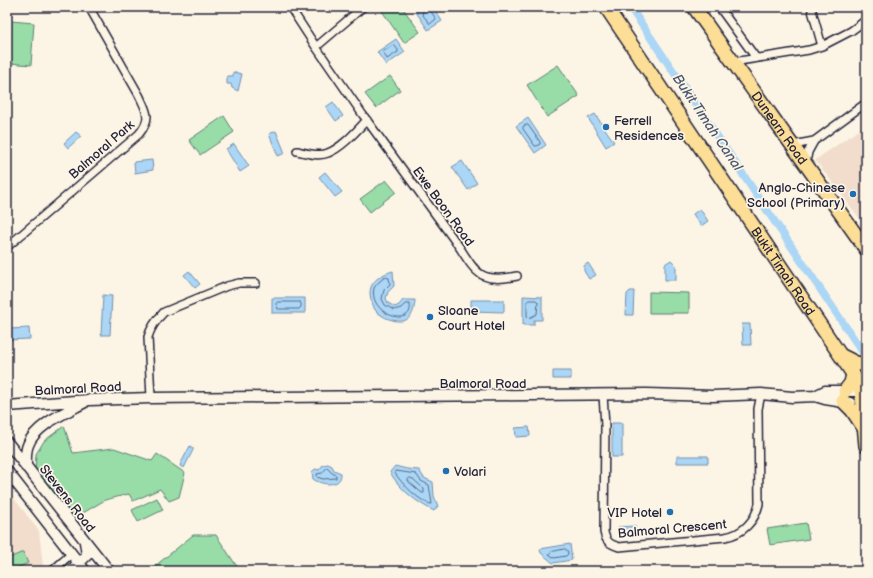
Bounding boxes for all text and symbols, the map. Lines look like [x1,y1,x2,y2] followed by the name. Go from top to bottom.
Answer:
[669,71,747,175] water label: Bukit Timah Canal
[747,88,810,168] street label: Dunearn Road
[614,113,685,144] place label: Ferrell Residences
[66,117,138,183] street label: Balmoral Park
[601,122,611,132] marker: Ferrell Residences
[409,164,477,249] street label: Ewe Boon Road
[747,180,845,211] place label: Anglo-Chinese School (Primary)
[848,189,858,199] marker: Anglo-Chinese School (Primary)
[747,224,818,319] street label: Bukit Timah Road
[438,303,505,334] place label: Sloane Court Hotel
[425,312,435,322] marker: Sloane Court Hotel
[440,376,526,392] street label: Balmoral Road
[34,379,122,399] street label: Balmoral Road
[36,462,99,536] street label: Stevens Road
[454,464,486,480] place label: Volari
[441,466,451,476] marker: Volari
[607,505,662,521] place label: VIP Hotel
[665,507,675,517] marker: VIP Hotel
[617,516,727,542] street label: Balmoral Crescent

